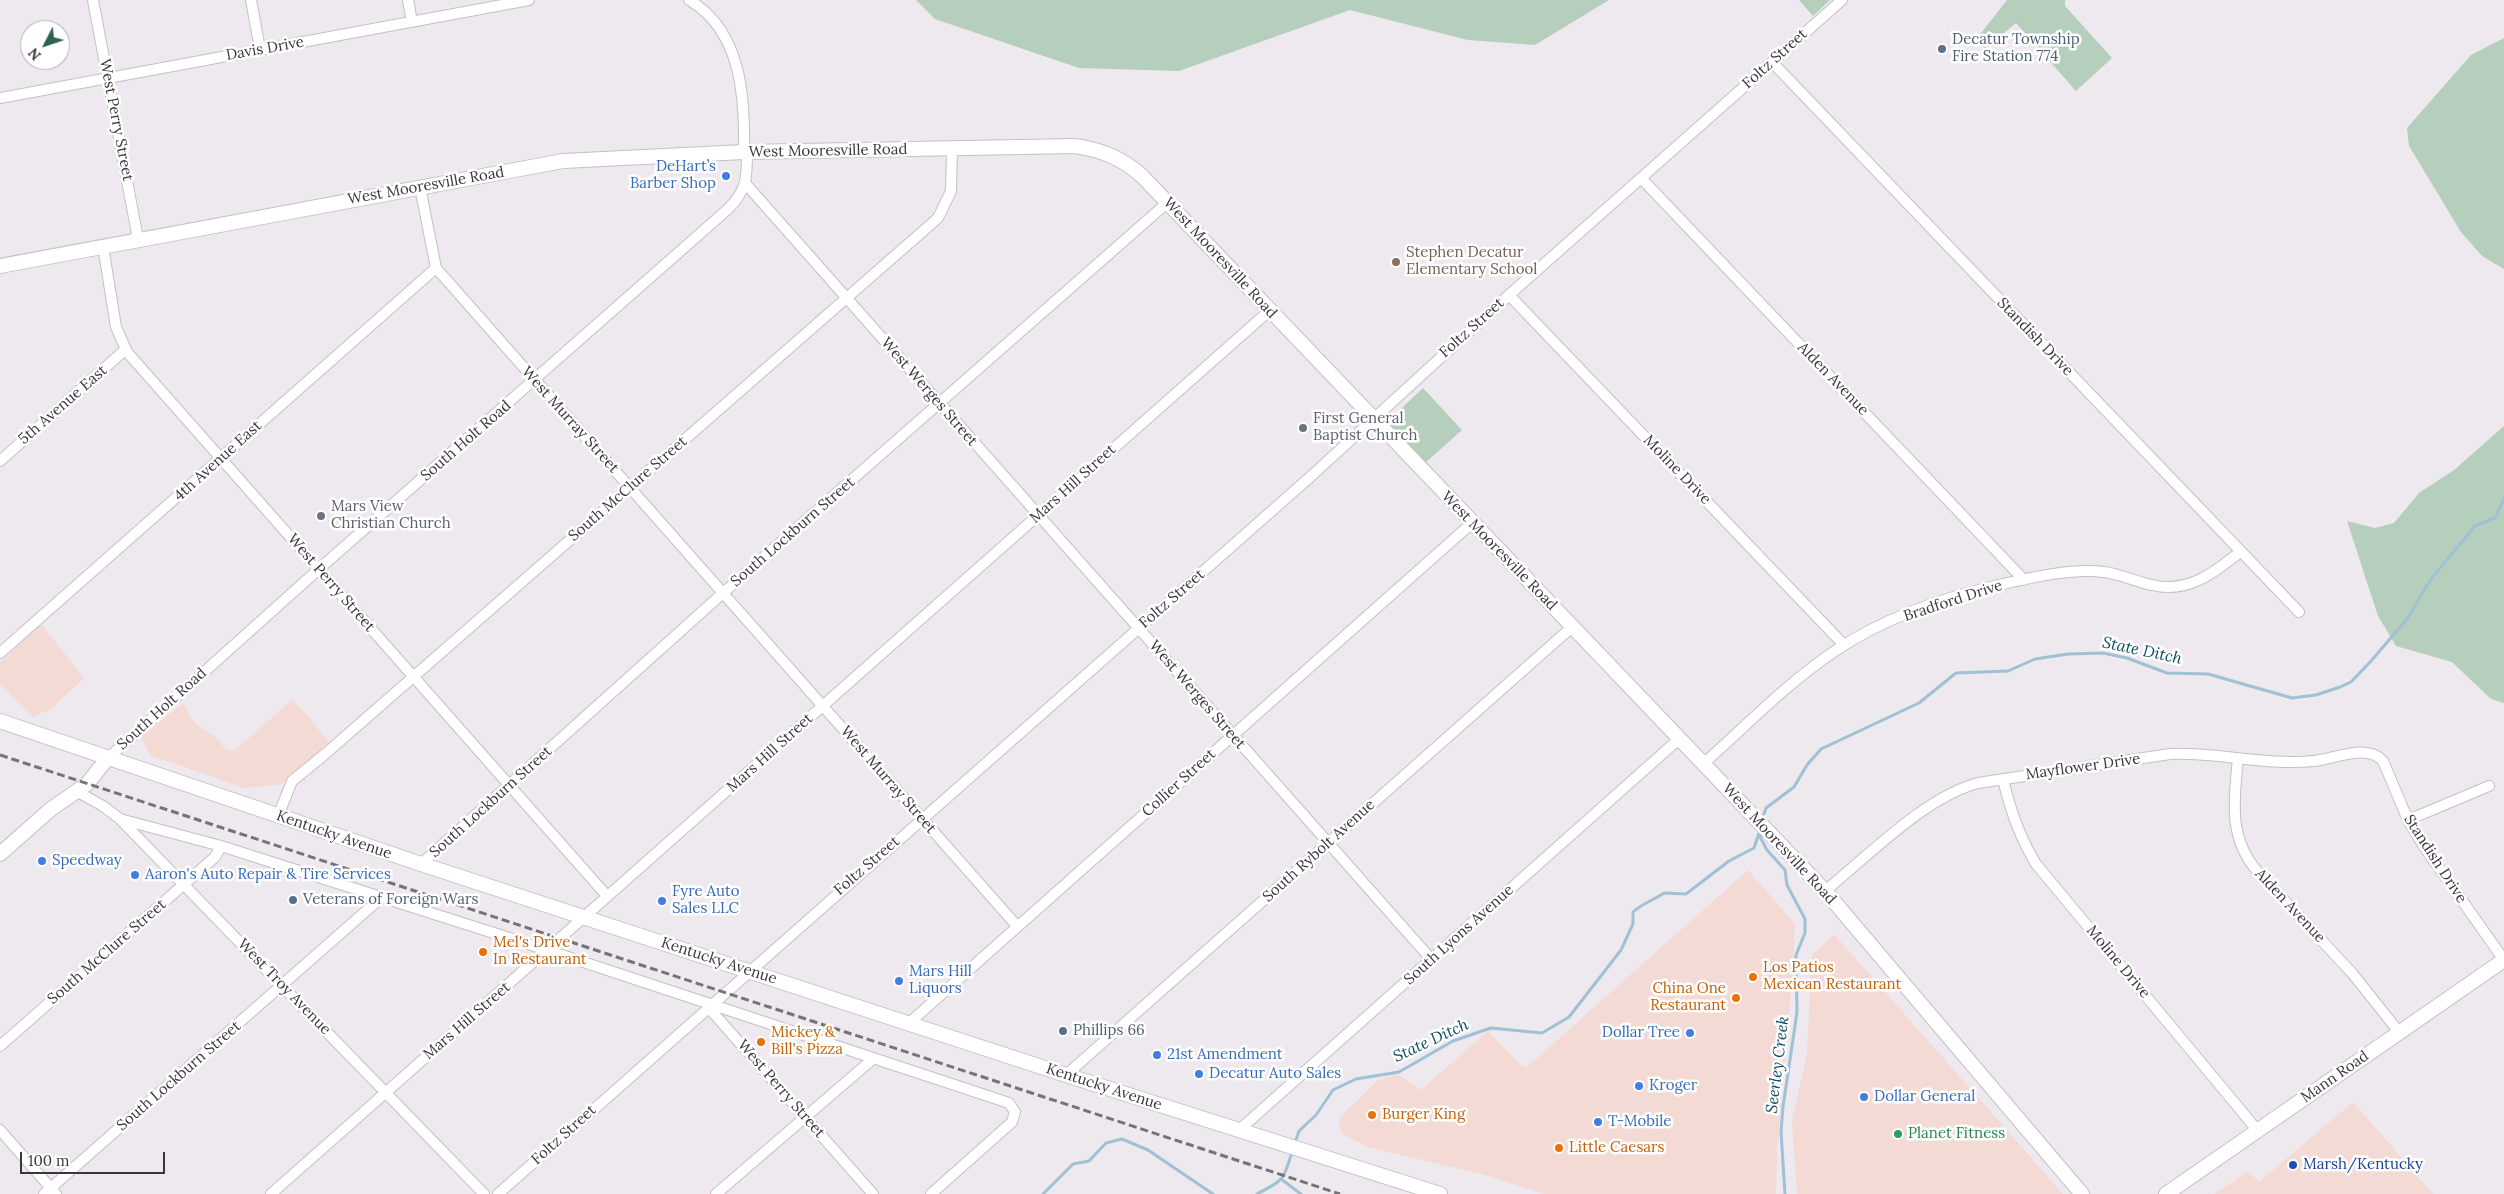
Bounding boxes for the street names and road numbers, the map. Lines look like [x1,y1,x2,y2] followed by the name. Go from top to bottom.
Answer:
[1739,25,1811,93] street label: Foltz Street
[225,33,305,65] street label: Davis Drive
[95,57,137,183] street label: West Perry Street
[749,141,907,161] street label: West Mooresville Road
[346,163,506,209] street label: West Mooresville Road
[1159,194,1281,322] street label: West Mooresville Road
[1436,294,1508,362] street label: Foltz Street
[1993,294,2077,380] street label: Standish Drive
[877,334,981,450] street label: West Werges Street
[1794,339,1872,419] street label: Alden Avenue
[15,362,111,448] street label: 5th Avenue East
[518,363,622,477] street label: West Murray Street
[417,397,515,485] street label: South Holt Road
[171,417,265,505] street label: 4th Avenue East
[1639,432,1715,508] street label: Moline Drive
[565,433,691,545] street label: South McClure Street
[1026,441,1120,527] street label: Mars Hill Street
[727,473,859,591] street label: South Lockburn Street
[1437,488,1561,614] street label: West Mooresville Road
[284,530,378,636] street label: West Perry Street
[1136,566,1208,632] street label: Foltz Street
[1901,577,2005,625] street label: Bradford Drive
[1145,637,1249,753] street label: West Werges Street
[114,664,210,754] street label: South Holt Road
[723,710,817,796] street label: Mars Hill Street
[836,722,940,838] street label: West Murray Street
[426,742,556,862] street label: South Lockburn Street
[1139,745,1219,821] street label: Collier Street
[2025,750,2141,784] street label: Mayflower Drive
[1718,780,1840,908] street label: West Mooresville Road
[1259,796,1379,906] street label: South Rybolt Avenue
[274,807,394,863] street label: Kentucky Avenue
[2400,811,2470,907] street label: Standish Drive
[831,833,903,899] street label: Foltz Street
[2251,865,2329,947] street label: Alden Avenue
[1401,881,1517,989] street label: South Lyons Avenue
[44,896,170,1008] street label: South McClure Street
[2082,922,2154,1002] street label: Moline Drive
[659,934,779,988] street label: Kentucky Avenue
[234,935,334,1039] street label: West Troy Avenue
[420,978,514,1064] street label: Mars Hill Street
[113,1017,245,1135] street label: South Lockburn Street
[734,1036,828,1142] street label: West Perry Street
[2298,1047,2372,1107] street label: Mann Road
[1044,1060,1164,1114] street label: Kentucky Avenue
[528,1101,600,1169] street label: Foltz Street

